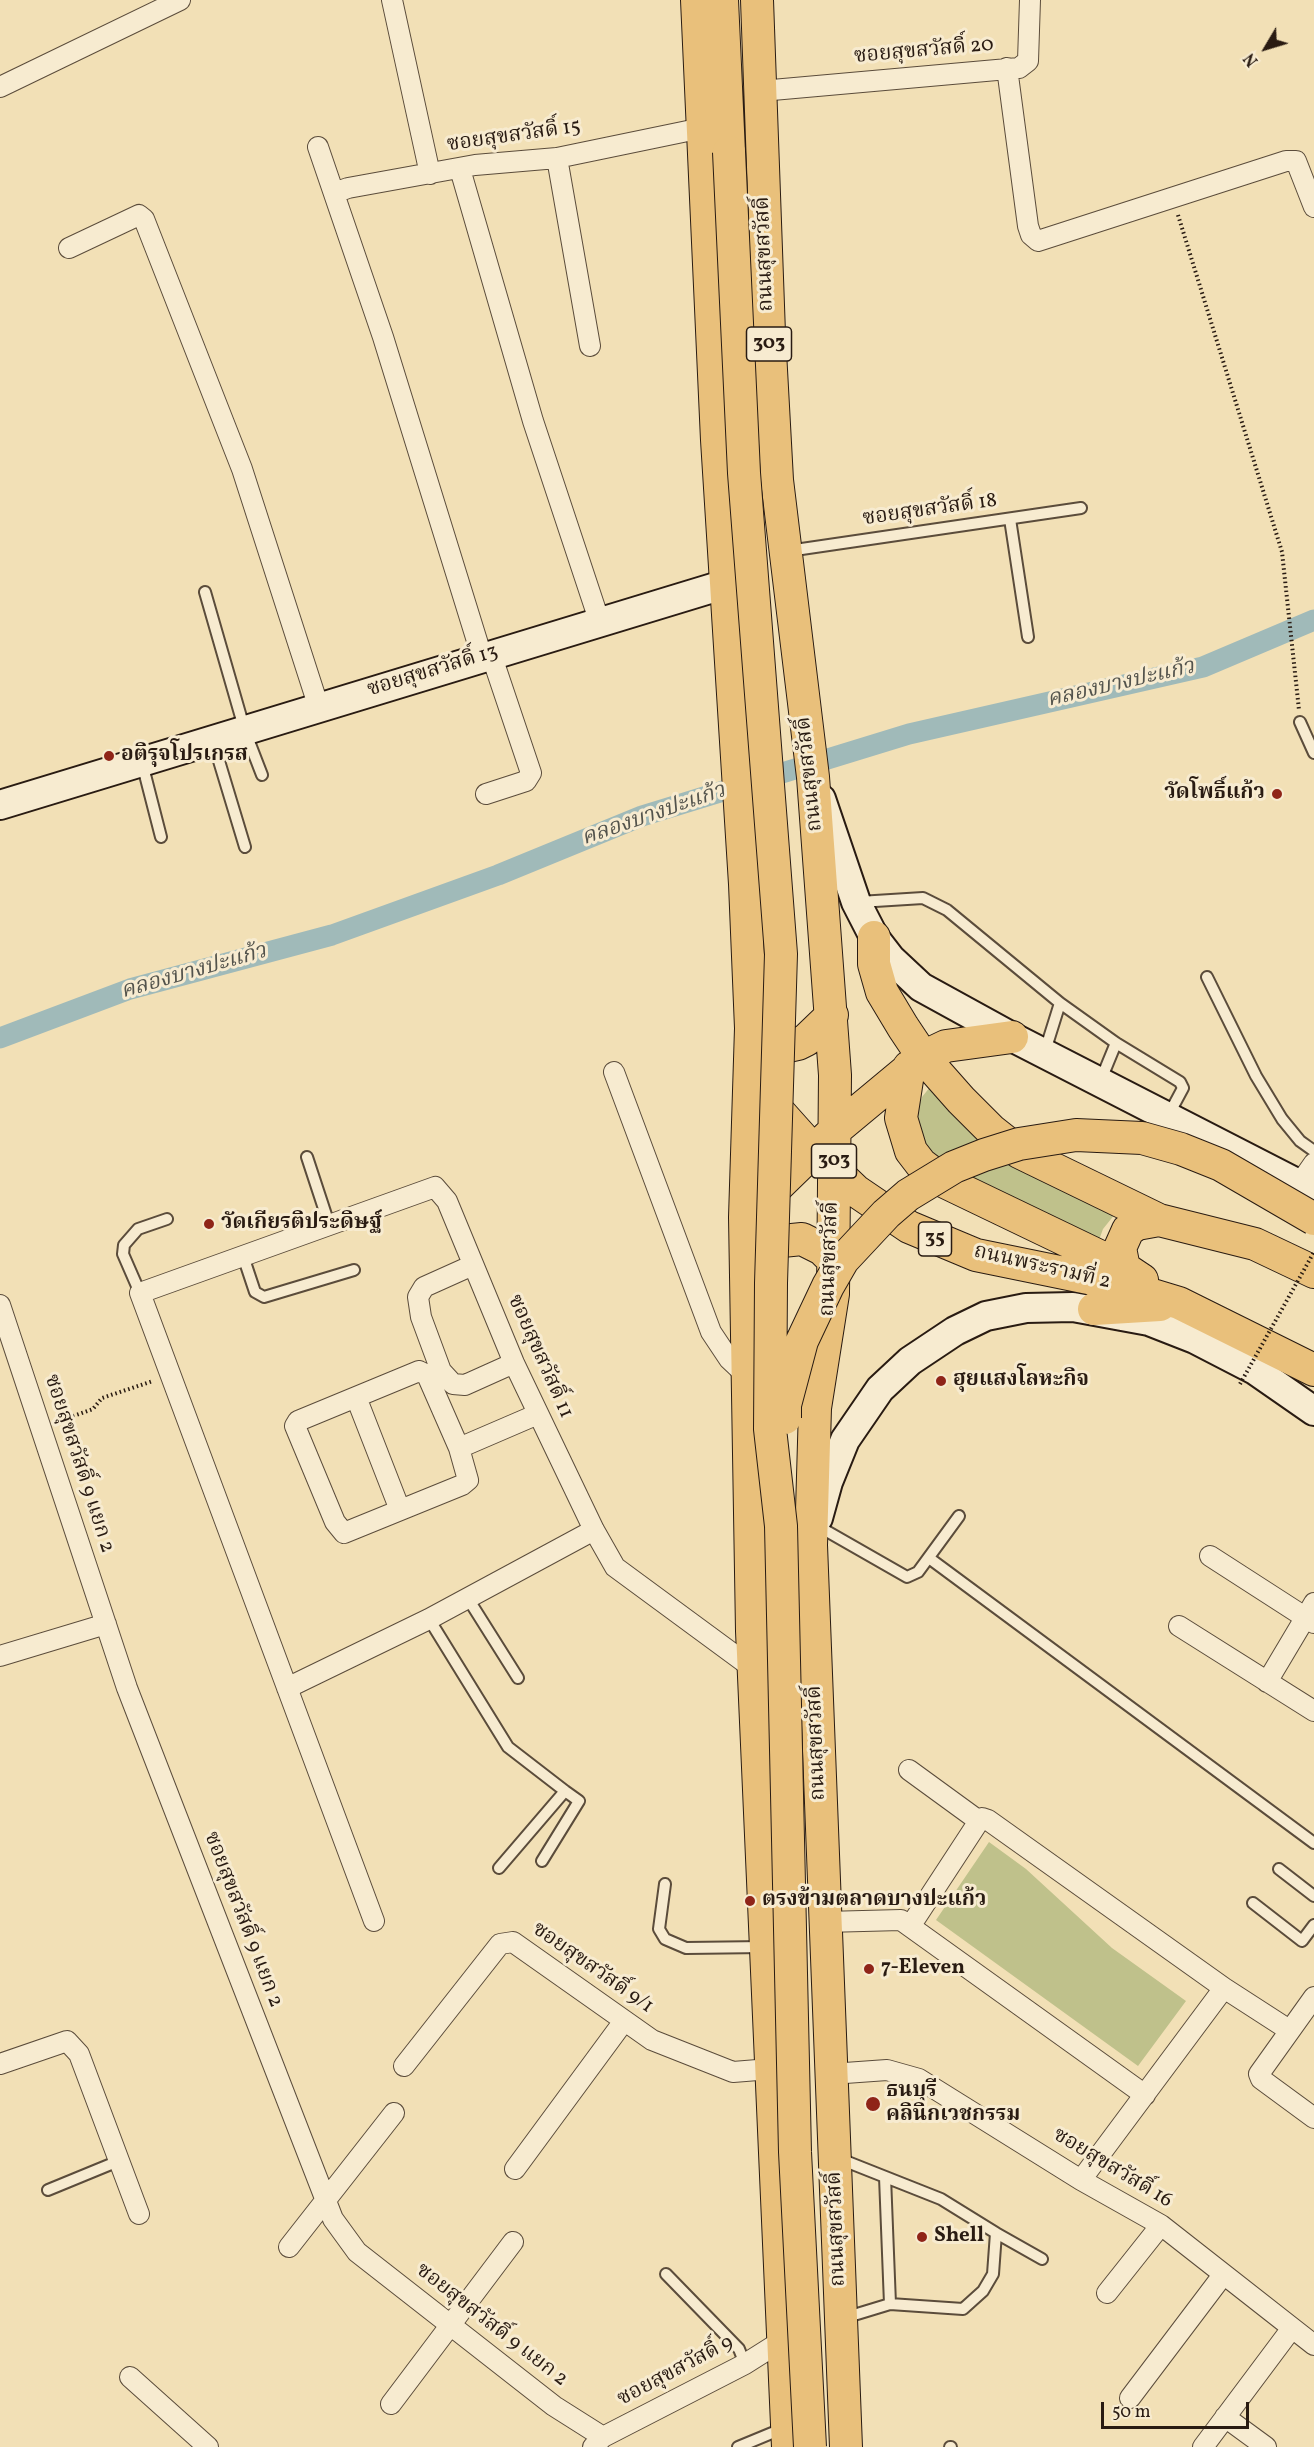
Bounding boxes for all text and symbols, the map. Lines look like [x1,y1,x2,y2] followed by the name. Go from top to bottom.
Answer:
[1236,18,1296,78] north arrow
[853,33,995,71] street label: ซอยสุขสวัสดิ์ 20
[1240,48,1264,70] text: N
[446,115,582,159] street label: ซอยสุขสวัสดิ์ 15
[751,196,781,312] street label: ถนนสุขสวัสดิ์
[746,327,792,361] road number: 303
[861,489,999,533] street label: ซอยสุขสวัสดิ์ 18
[365,640,501,704] street label: ซอยสุขสวัสดิ์ 13
[1045,655,1197,715] water label: คลองบางปะแก้ว
[792,715,830,833] street label: ถนนสุขสวัสดิ์
[121,743,248,769] place label: อติรุจโปรเกรส
[102,749,116,763] marker: อติรุจโปรเกรส
[579,779,729,853] water label: คลองบางปะแก้ว
[1164,781,1265,807] place label: วัดโพธิ์แก้ว
[1270,787,1284,801] marker: วัดโพธิ์แก้ว
[118,940,270,1006] water label: คลองบางปะแก้ว
[812,1144,856,1178] road number: 303
[816,1201,846,1317] street label: ถนนสุขสวัสดิ์
[221,1211,382,1237] place label: วัดเกียรติประดิษฐ์
[202,1217,216,1231] marker: วัดเกียรติประดิษฐ์
[918,1222,952,1256] road number: 35
[971,1240,1113,1296] street label: ถนนพระรามที่ 2
[500,1291,578,1423] street label: ซอยสุขสวัสดิ์ 11
[953,1368,1089,1394] place label: ฮุยแสงโลหะกิจ
[37,1372,119,1556] street label: ซอยสุขสวัสดิ์ 9 แยก 2
[934,1374,948,1388] marker: ฮุยแสงโลหะกิจ
[803,1685,833,1801] street label: ถนนสุขสวัสดิ์
[197,1829,287,2011] street label: ซอยสุขสวัสดิ์ 9 แยก 2
[762,1888,986,1914] place label: ตรงข้ามตลาดบางปะแก้ว
[743,1894,757,1908] marker: ตรงข้ามตลาดบางปะแก้ว
[526,1918,658,2020] street label: ซอยสุขสวัสดิ์ 9/1
[881,1956,965,1982] place label: 7-Eleven
[862,1962,876,1976] marker: 7-Eleven
[886,2079,1020,2129] place label: ธนบุรี คลินิกเวชกรรม
[864,2095,882,2113] marker: ธนบุรี คลินิกเวชกรรม
[1048,2123,1176,2215] street label: ซอยสุขสวัสดิ์ 16
[823,2171,853,2287] street label: ถนนสุขสวัสดิ์
[934,2224,984,2250] place label: Shell
[915,2230,929,2244] marker: Shell
[410,2259,572,2393] street label: ซอยสุขสวัสดิ์ 9 แยก 2
[614,2331,738,2413] street label: ซอยสุขสวัสดิ์ 9
[1104,2390,1252,2428] scale bar
[1112,2400,1151,2425] text: 50 m

